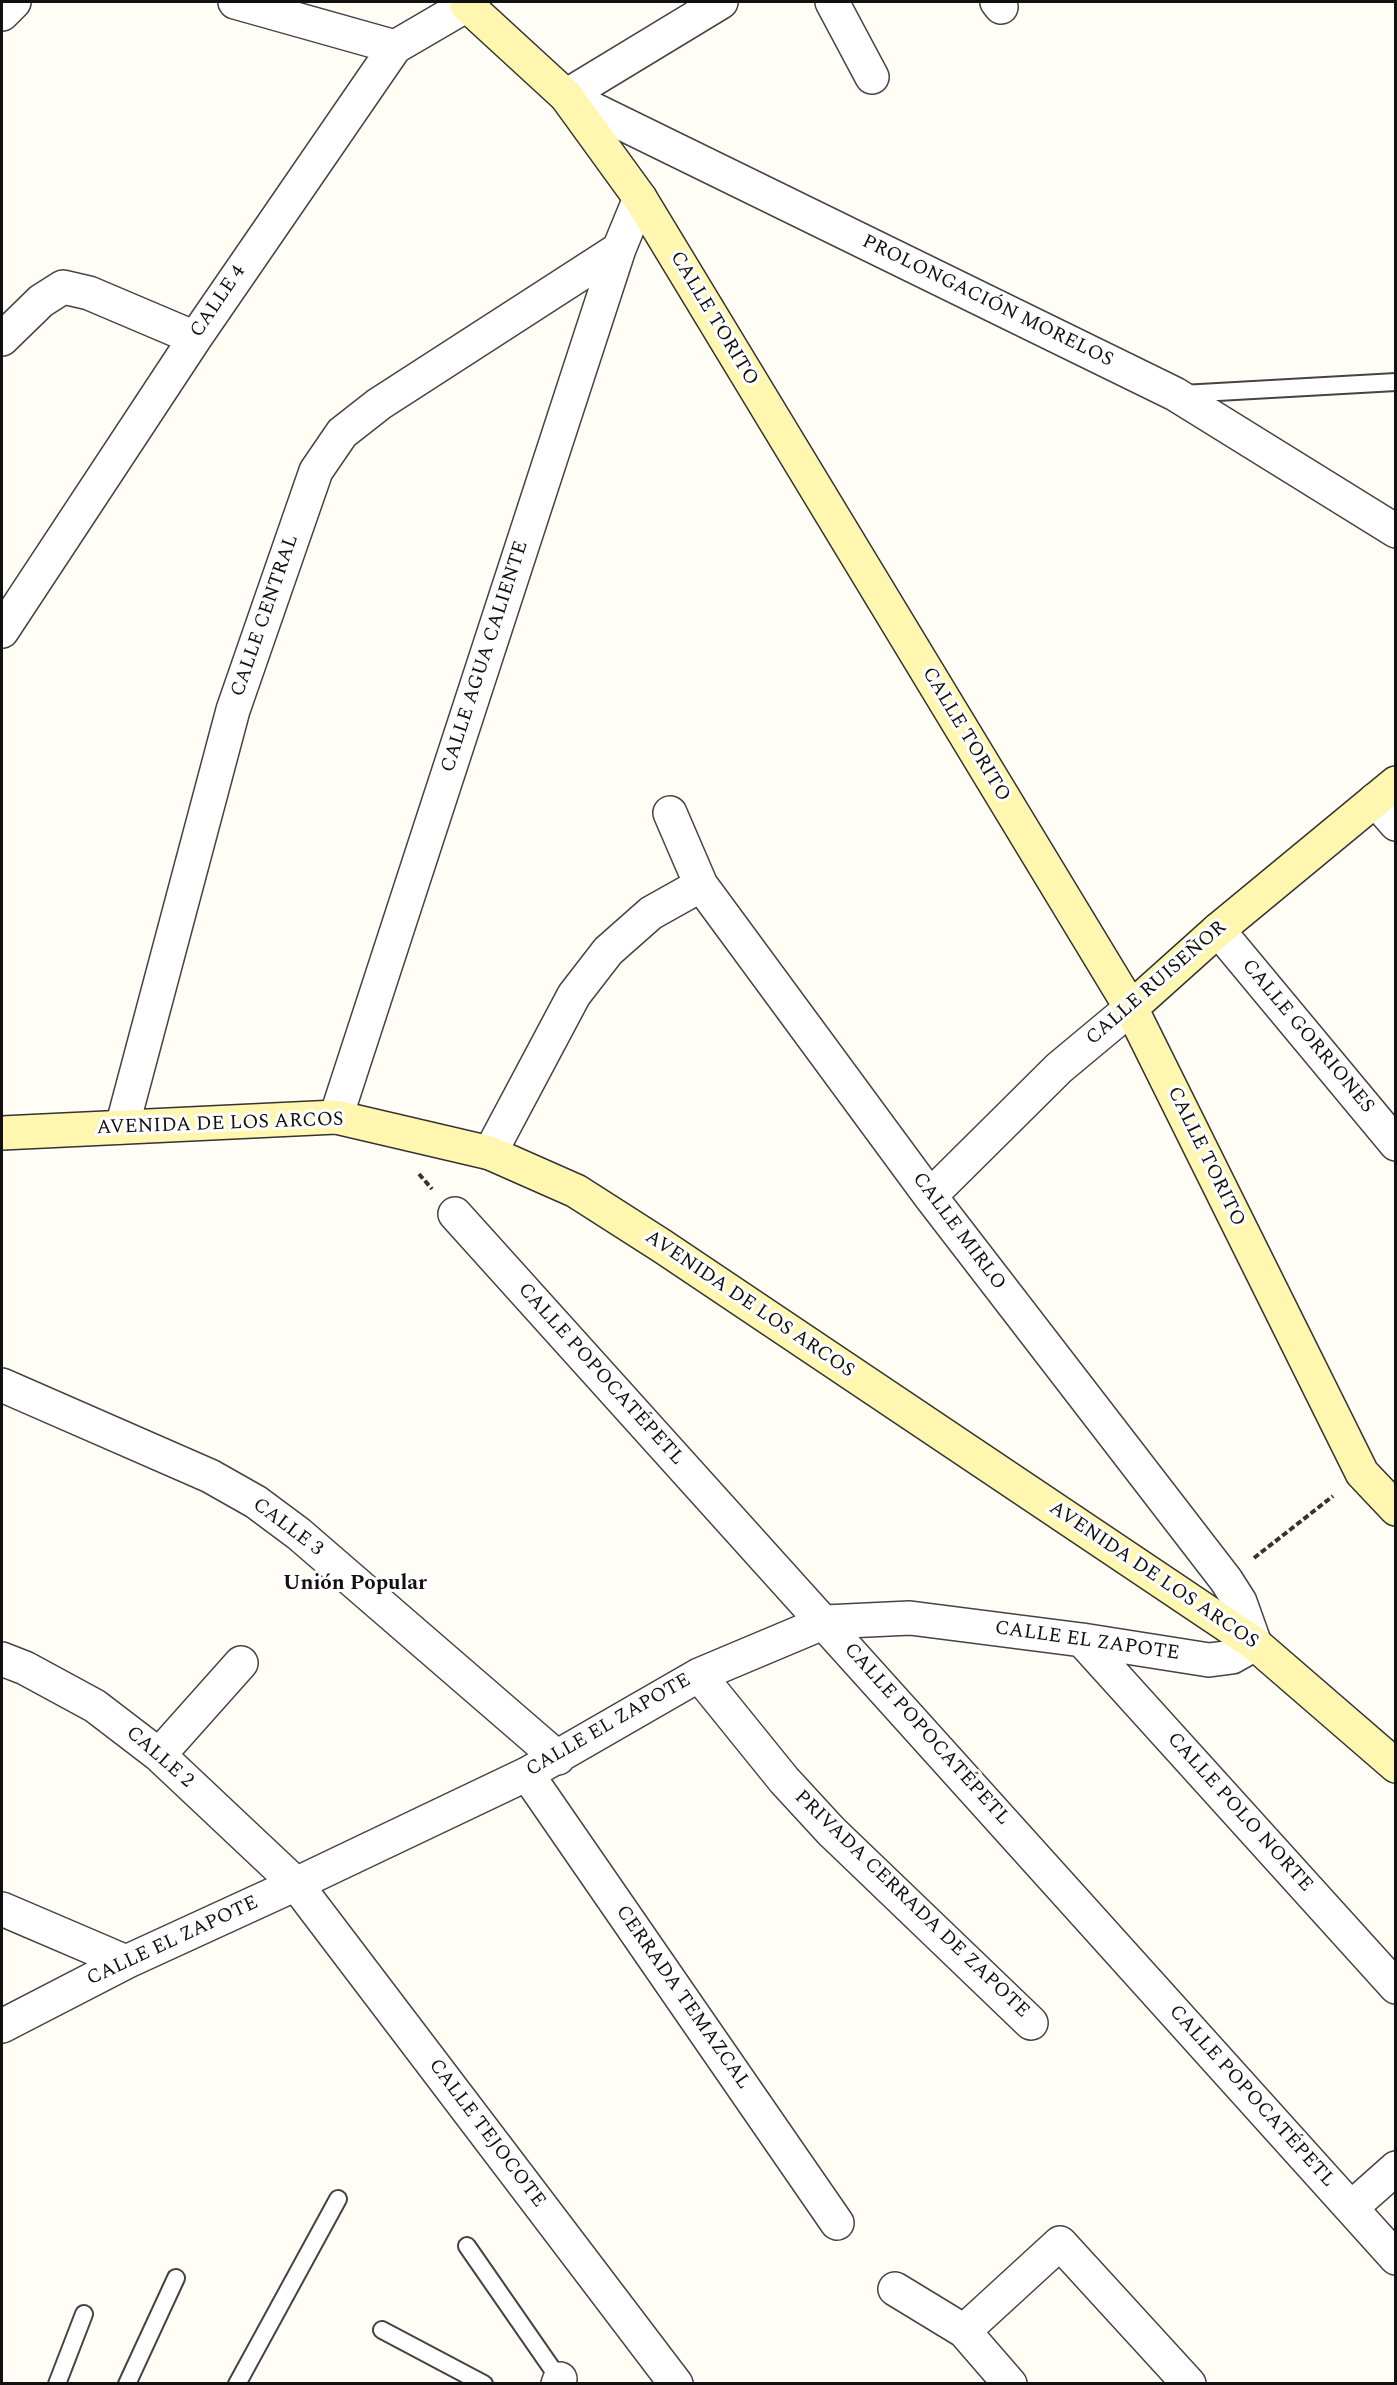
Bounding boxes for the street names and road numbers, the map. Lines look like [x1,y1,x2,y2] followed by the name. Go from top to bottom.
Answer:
[857,231,1117,373] street label: PROLONGACIÓN MORELOS
[663,248,763,390] street label: CALLE TORITO
[186,261,252,343] street label: CALLE 4
[227,532,305,700] street label: CALLE CENTRAL
[437,538,535,776] street label: CALLE AGUA CALIENTE
[915,664,1015,806] street label: CALLE TORITO
[1082,917,1232,1051] street label: CALLE RUISEÑOR
[1236,955,1378,1119] street label: CALLE GORRIONES
[1161,1083,1249,1231] street label: CALLE TORITO
[96,1109,344,1141] street label: AVENIDA DE LOS ARCOS
[906,1168,1010,1296] street label: CALLE MIRLO
[640,1226,858,1384] street label: AVENIDA DE LOS ARCOS
[512,1279,688,1471] street label: CALLE POPOCATÉPETL
[247,1494,327,1562] street label: CALLE 3
[1044,1497,1262,1655] street label: AVENIDA DE LOS ARCOS
[993,1617,1181,1667] street label: CALLE EL ZAPOTE
[838,1639,1014,1831] street label: CALLE POPOCATÉPETL
[522,1669,696,1783] street label: CALLE EL ZAPOTE
[120,1722,198,1794] street label: CALLE 2
[1161,1728,1317,1898] street label: CALLE POLO NORTE
[788,1786,1034,2024] street label: PRIVADA CERRADA DE ZAPOTE
[84,1892,262,1992] street label: CALLE EL ZAPOTE
[609,1901,755,2095] street label: CERRADA TEMAZCAL
[1163,2001,1339,2193] street label: CALLE POPOCATÉPETL
[422,2055,550,2213] street label: CALLE TEJOCOTE

